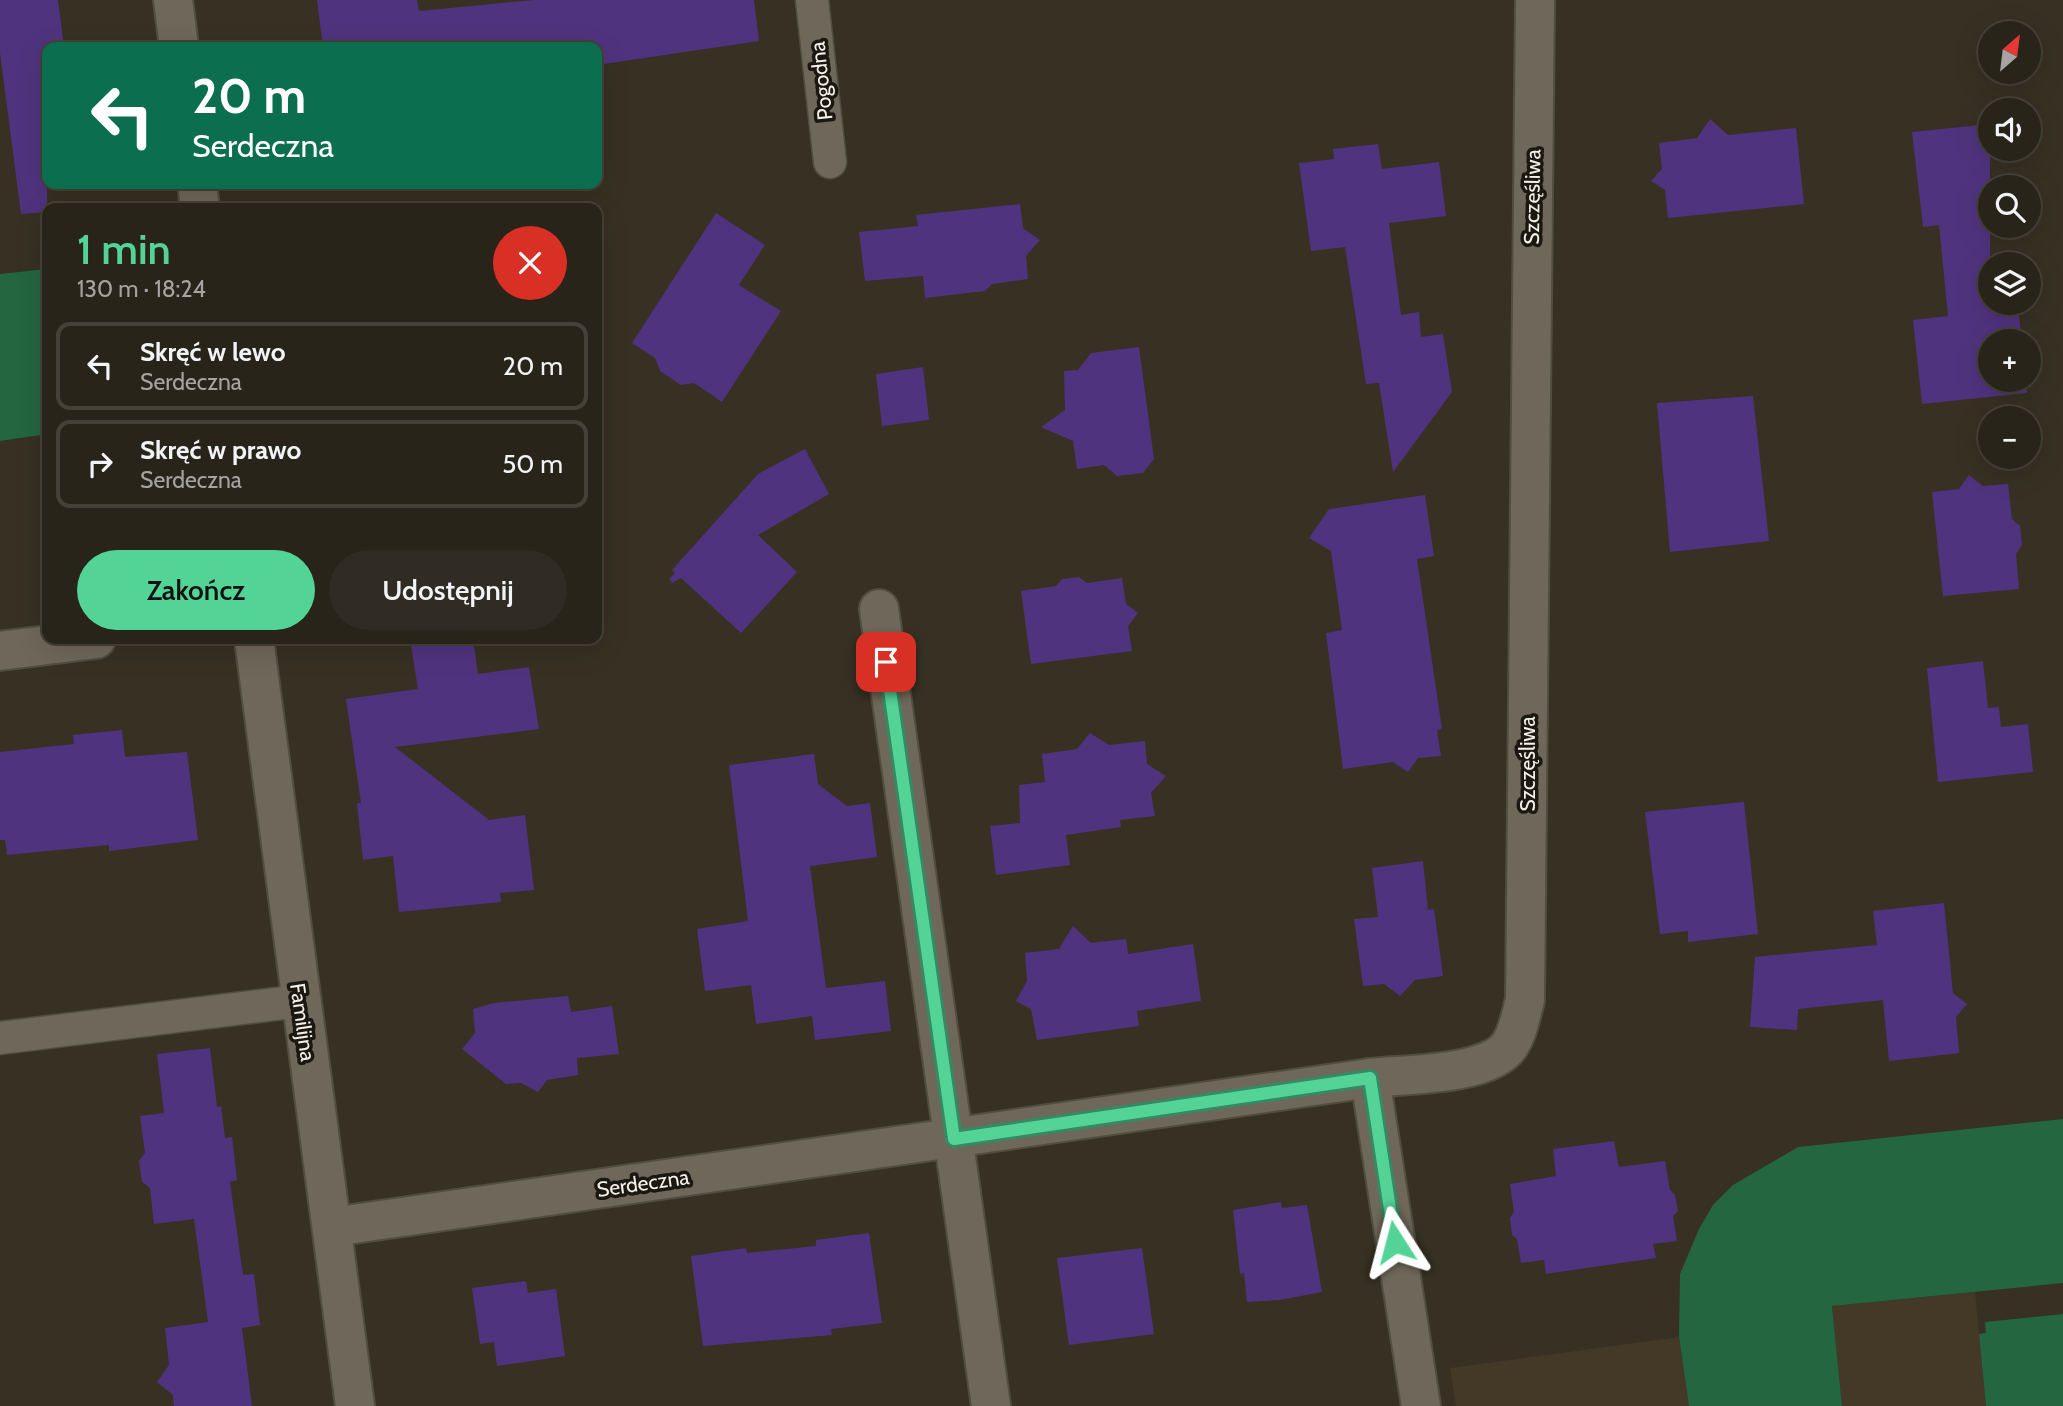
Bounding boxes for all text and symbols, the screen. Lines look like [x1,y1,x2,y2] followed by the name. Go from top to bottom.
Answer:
[1978,21,2040,84] north arrow
[1978,21,2041,469] map controls
[804,41,838,121] street label: Pogodna
[192,66,306,125] text: 20 m
[77,70,168,161] icon: left
[1978,98,2041,161] button: sound
[192,126,334,165] text: Serdeczna
[1519,149,1545,245] street label: Szczęśliwa
[1978,175,2041,238] button: search
[77,223,171,275] text: 1 min
[493,226,567,300] button: close
[1978,252,2041,315] button: layers
[77,275,206,303] text: 130 m · 18:24
[1978,329,2041,392] button: +
[140,336,286,368] text: Skręć w lewo
[81,347,119,385] icon: left
[503,350,563,382] text: 20 m
[140,368,242,396] text: Serdeczna
[1978,406,2041,469] button: −
[140,434,301,466] text: Skręć w prawo
[81,445,119,483] icon: right
[502,448,563,480] text: 50 m
[140,466,242,494] text: Serdeczna
[77,550,315,630] button: Zakończ
[329,550,567,630] button: Udostępnij
[856,632,916,692] pin
[867,643,905,681] icon: arrive
[1515,716,1540,812] street label: Szczęśliwa
[284,981,321,1063] street label: Familijna
[595,1164,691,1202] street label: Serdeczna
[1358,1205,1432,1279] position arrow

